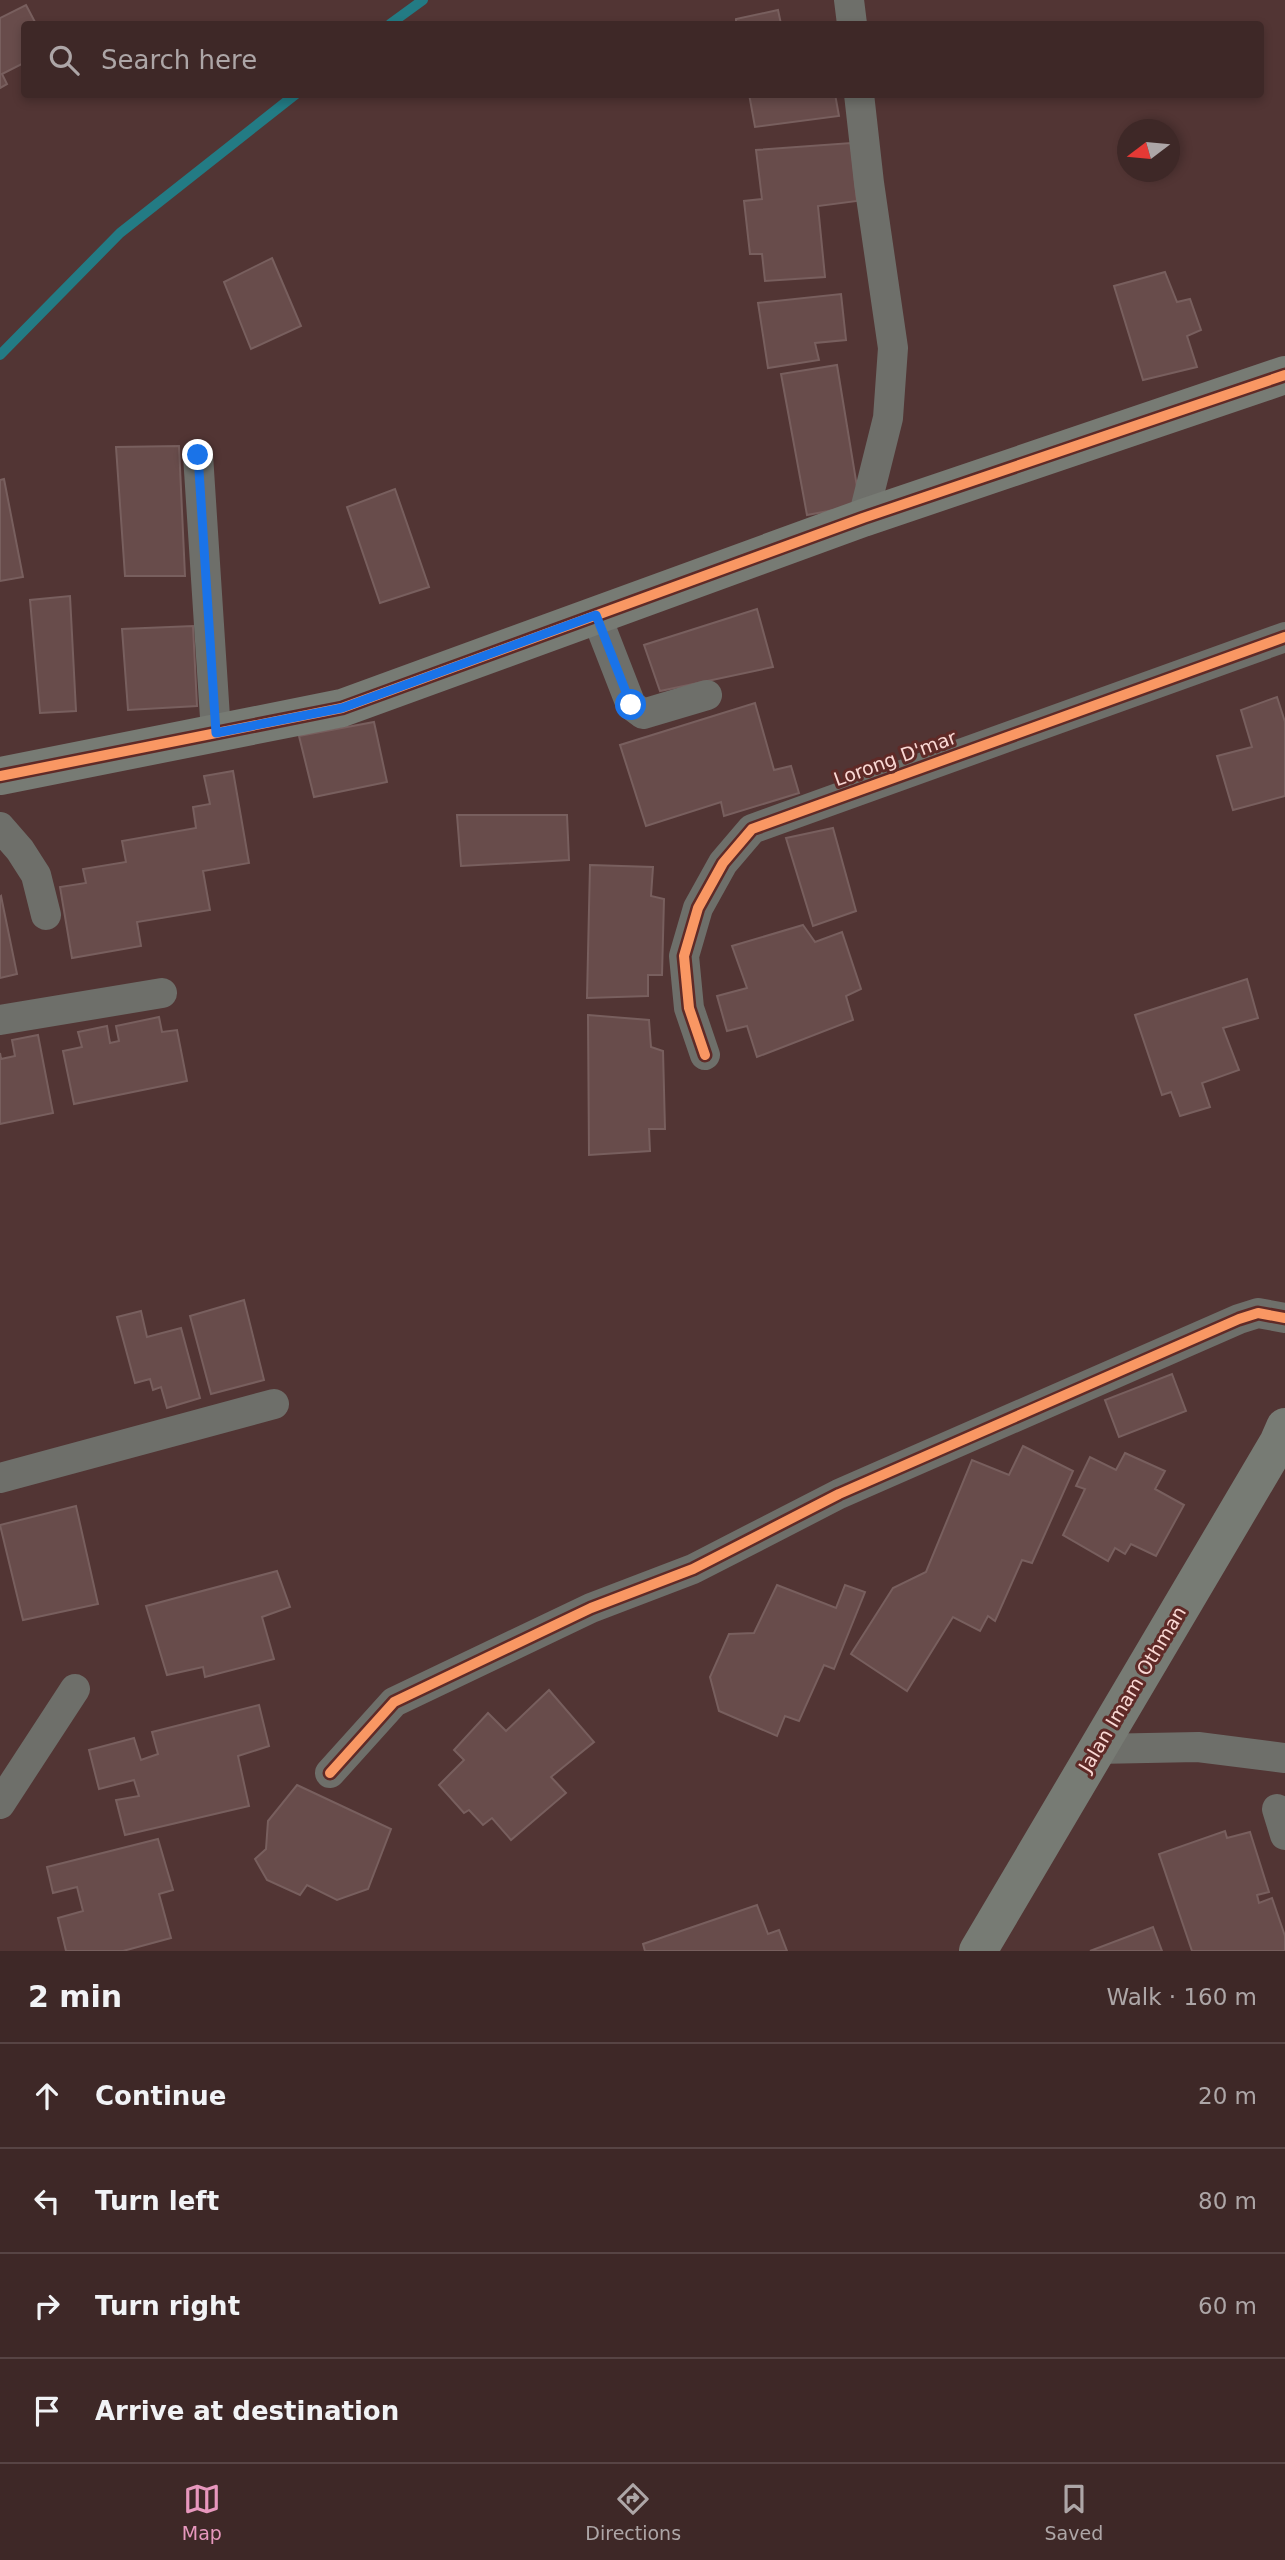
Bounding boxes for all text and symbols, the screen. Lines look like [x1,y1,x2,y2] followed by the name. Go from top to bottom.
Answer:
[21,21,1264,98] search box
[45,41,83,79] icon: search
[101,45,257,75] text: Search here
[1117,119,1180,182] north arrow
[182,439,213,470] route end
[615,689,646,720] route start
[831,726,959,790] street label: Lorong D'mar
[1073,1602,1190,1777] street label: Jalan Imam Othman
[28,1979,122,2014] text: 2 min
[1106,1984,1257,2010] text: Walk · 160 m
[28,2077,66,2115] icon: ahead
[95,2081,226,2111] text: Continue
[1198,2083,1257,2109] text: 20 m
[28,2182,66,2220] icon: left
[95,2186,219,2216] text: Turn left
[1198,2188,1257,2214] text: 80 m
[28,2287,66,2325] icon: right
[95,2291,240,2321] text: Turn right
[1198,2293,1257,2319] text: 60 m
[28,2392,66,2430] icon: arrive
[95,2396,399,2426] text: Arrive at destination
[182,2480,222,2544] tab: Map
[585,2480,681,2544] tab: Directions
[1045,2480,1103,2544] tab: Saved

